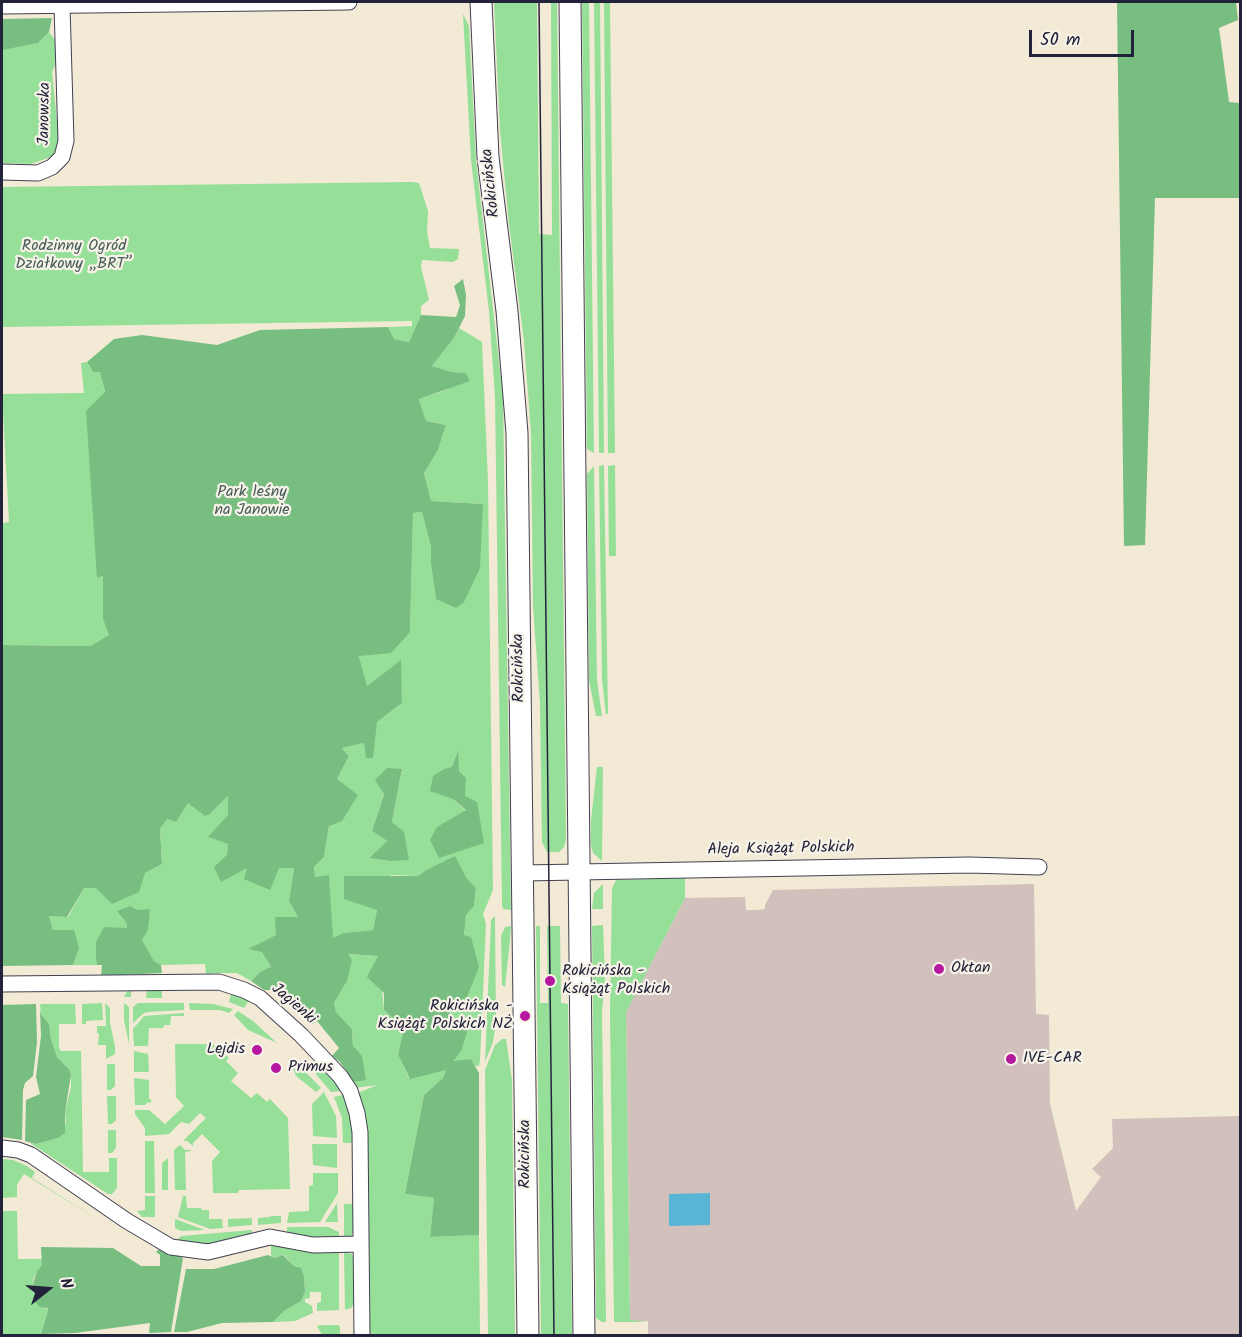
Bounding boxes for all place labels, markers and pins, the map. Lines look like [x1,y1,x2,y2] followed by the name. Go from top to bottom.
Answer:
[951,959,991,979] place label: Oktan
[562,962,670,1000] place label: Rokicińska - Książąt Polskich
[932,962,946,976] marker: Oktan
[543,974,557,988] marker: Rokicińska - Książąt Polskich
[377,997,513,1035] place label: Rokicińska - Książąt Polskich NŻ
[518,1009,532,1023] marker: Rokicińska - Książąt Polskich NŻ
[206,1040,245,1060] place label: Lejdis
[250,1043,264,1057] marker: Lejdis
[1023,1049,1082,1069] place label: IVE-CAR
[1004,1052,1018,1066] marker: IVE-CAR
[288,1058,333,1078] place label: Primus
[269,1061,283,1075] marker: Primus

